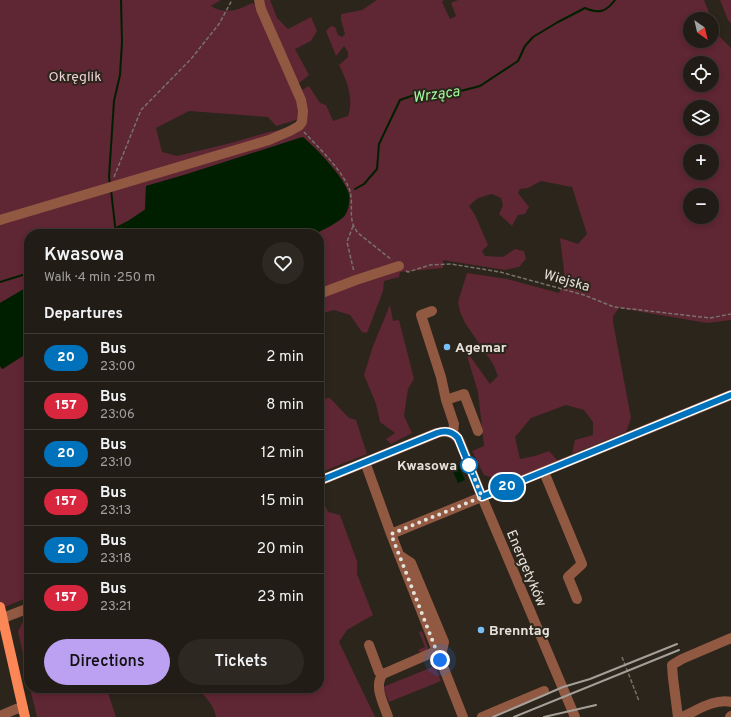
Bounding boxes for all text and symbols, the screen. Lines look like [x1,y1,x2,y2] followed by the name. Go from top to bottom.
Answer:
[683,12,719,48] north arrow
[683,12,719,224] map controls
[683,56,719,92] button: locate
[48,69,102,86] park label: Okręglik
[411,83,461,108] water label: Wrząca
[683,100,719,136] button: layers
[683,144,719,180] button: +
[683,188,719,224] button: −
[262,242,304,284] button: heart
[44,243,124,267] text: Kwasowa
[541,267,592,296] street label: Wiejska
[44,270,155,286] text: Walk · 4 min · 250 m
[44,305,123,324] text: Departures
[100,340,127,359] text: Bus
[455,340,507,357] place label: Agemar
[442,342,452,352] marker: Agemar
[266,348,304,367] text: 2 min
[57,349,75,366] text: 20
[100,359,135,375] text: 23:00
[100,388,127,407] text: Bus
[266,396,304,415] text: 8 min
[55,397,77,414] text: 157
[100,407,135,423] text: 23:06
[100,436,127,455] text: Bus
[261,444,304,463] text: 12 min
[57,445,75,462] text: 20
[100,455,132,471] text: 23:10
[460,456,478,474] marker: Kwasowa
[397,458,457,475] place label: Kwasowa
[489,474,525,500] line badge: 20
[498,478,516,495] text: 20
[100,484,127,503] text: Bus
[261,492,304,511] text: 15 min
[55,493,77,510] text: 157
[100,503,131,519] text: 23:13
[502,528,549,609] street label: Energetyków
[100,532,127,551] text: Bus
[257,540,304,559] text: 20 min
[57,541,75,558] text: 20
[100,551,132,567] text: 23:18
[100,580,127,599] text: Bus
[257,588,304,607] text: 23 min
[55,589,77,606] text: 157
[100,599,132,615] text: 23:21
[489,623,550,640] place label: Brenntag
[476,625,486,635] marker: Brenntag
[44,639,170,685] button: Directions
[178,639,304,685] button: Tickets
[430,650,450,670] your location

